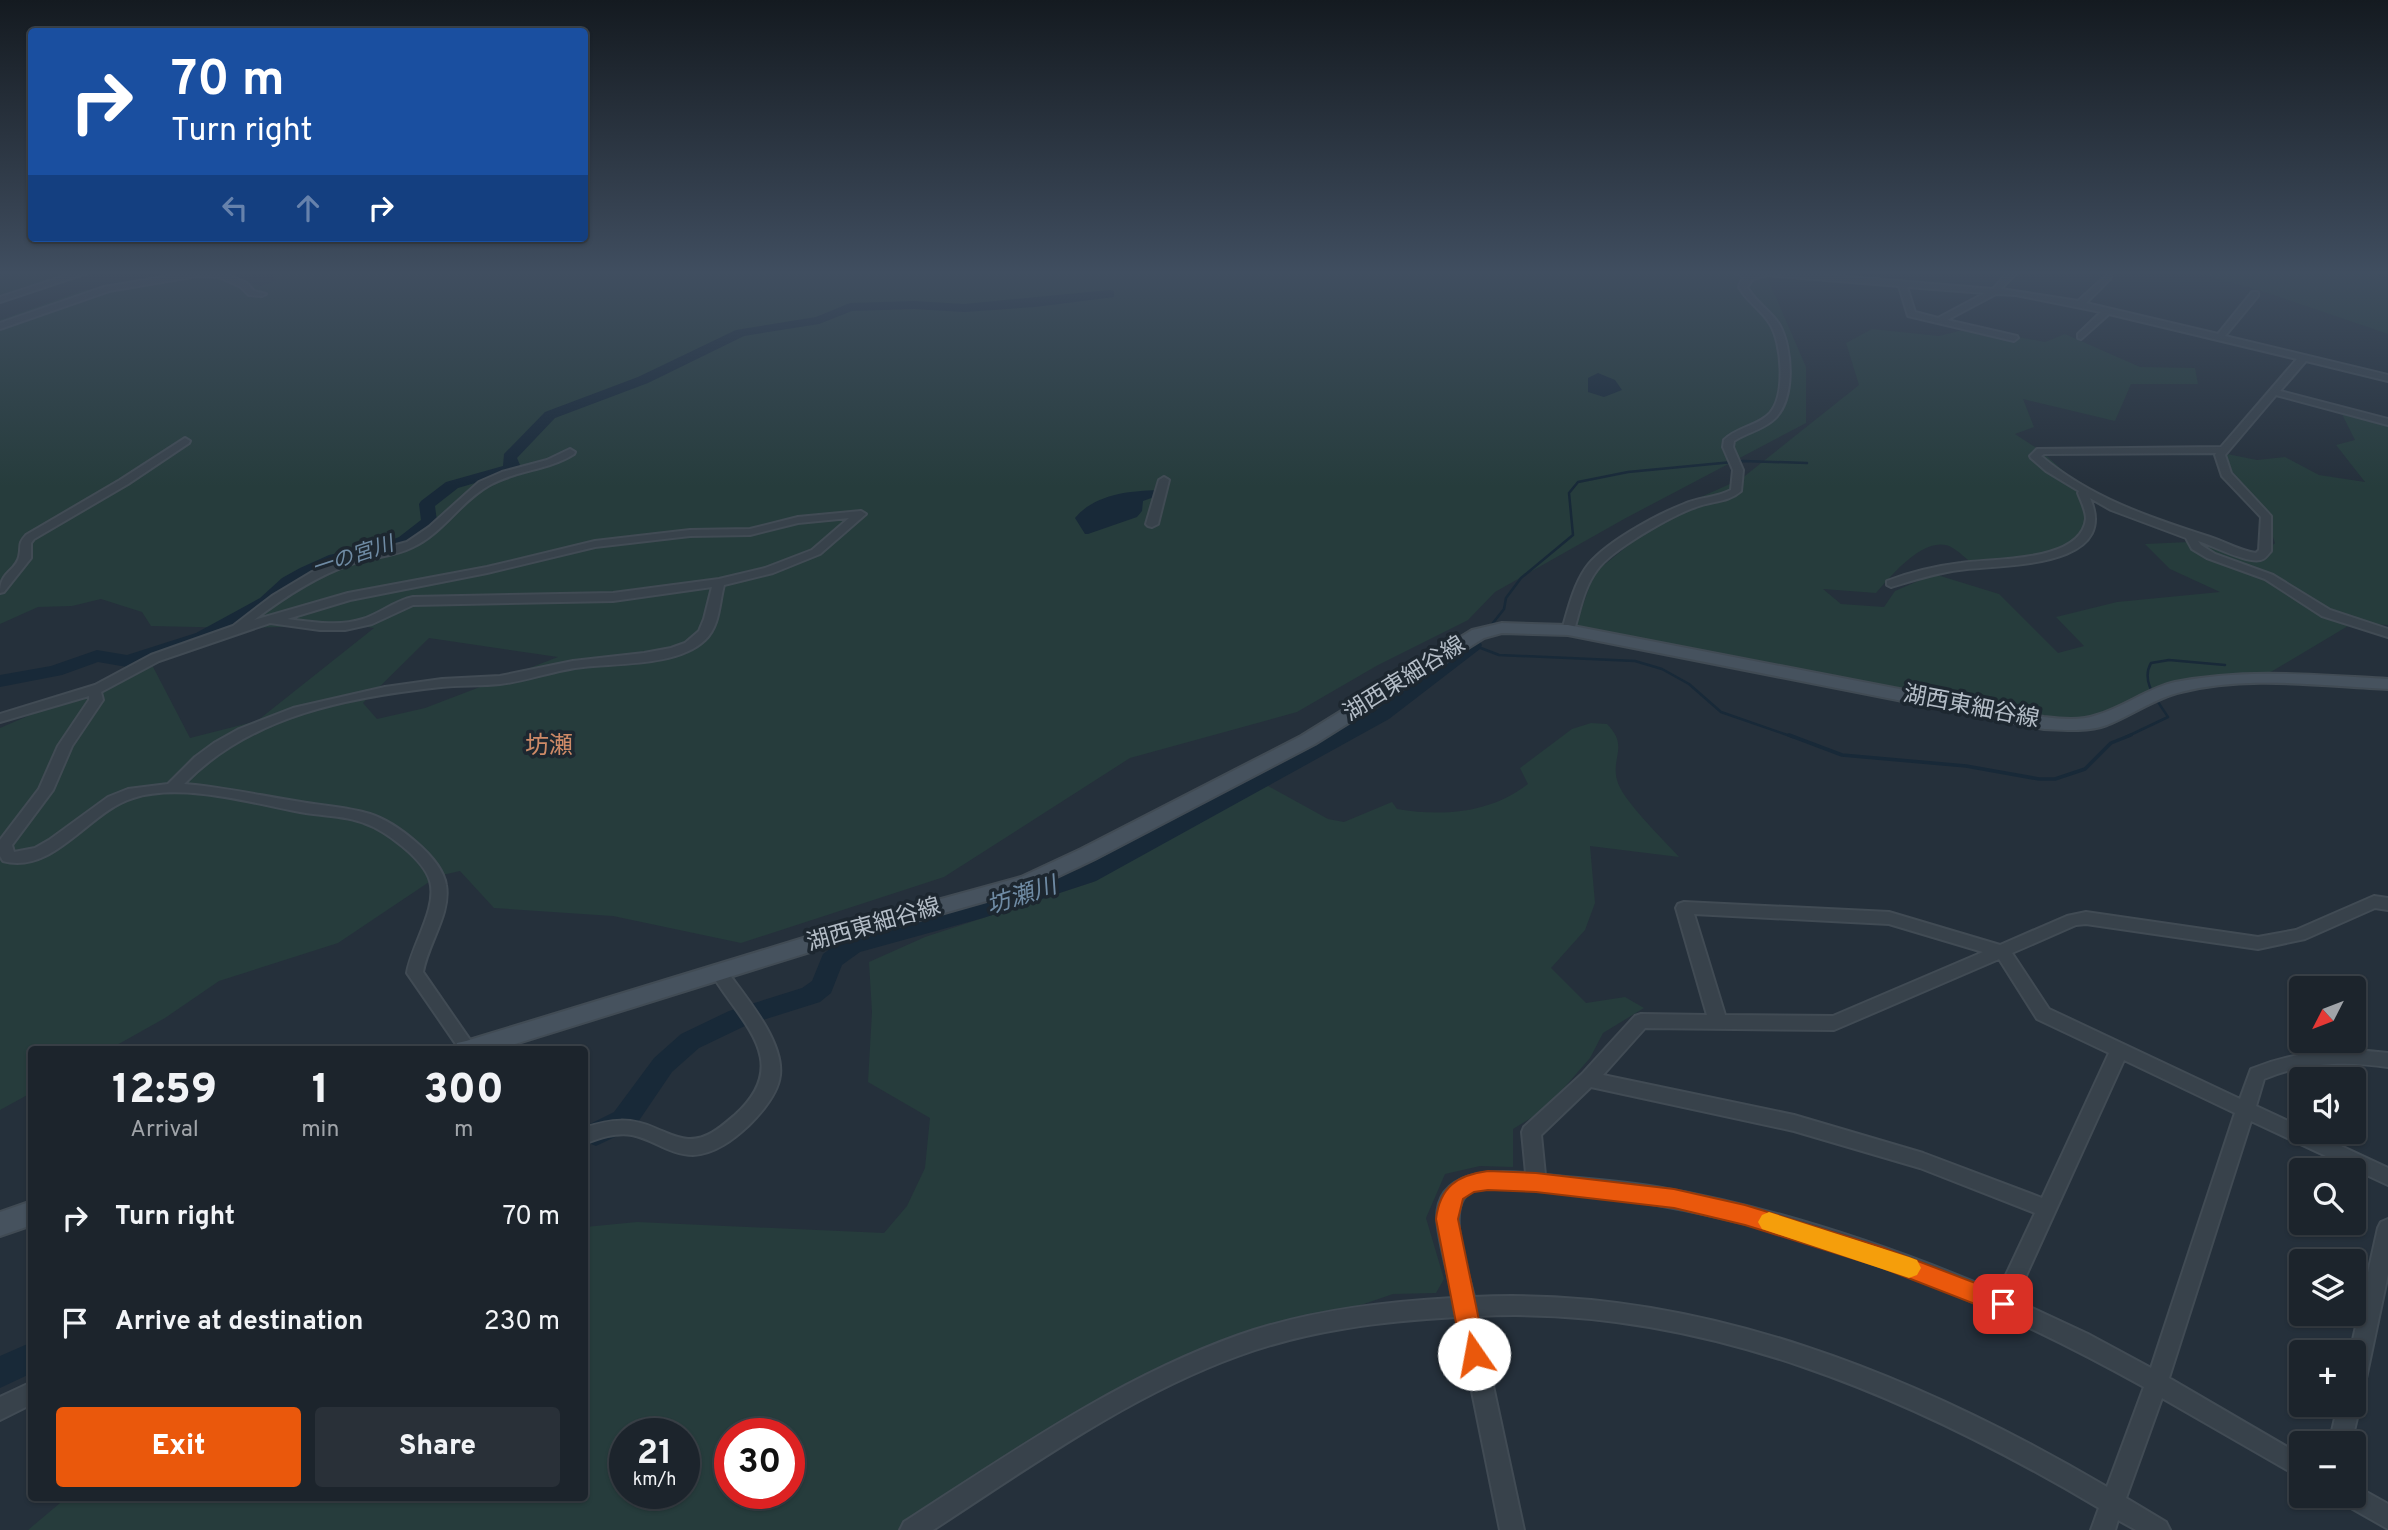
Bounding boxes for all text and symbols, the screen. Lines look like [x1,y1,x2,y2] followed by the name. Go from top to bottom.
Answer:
[171,51,285,113] text: 70 m
[56,56,147,147] icon: right
[171,112,313,152] text: Turn right
[216,189,254,227] icon: left
[289,189,327,227] icon: ahead
[362,189,400,227] icon: right
[309,531,399,583] water label: 一の宮川
[1339,631,1471,729] street label: 湖西東細谷線
[1901,681,2041,735] street label: 湖西東細谷線
[525,732,573,762] district label: 坊瀬
[983,871,1064,922] water label: 坊瀬川
[804,893,944,959] street label: 湖西東細谷線
[2289,976,2366,1054] north arrow
[2289,976,2366,1508] map controls
[112,1065,217,1118] text: 12:59
[312,1065,329,1118] text: 1
[423,1065,504,1118] text: 300
[2289,1067,2366,1144] button: sound
[130,1116,199,1145] text: Arrival
[301,1116,339,1145] text: min
[454,1116,473,1145] text: m
[2289,1158,2366,1235] button: search
[56,1199,94,1237] icon: right
[115,1201,235,1234] text: Turn right
[502,1201,560,1234] text: 70 m
[2289,1249,2366,1326] button: layers
[1973,1274,2033,1334] pin
[1984,1285,2022,1323] icon: arrive
[56,1304,94,1342] icon: arrive
[115,1306,363,1339] text: Arrive at destination
[484,1306,560,1339] text: 230 m
[1437,1317,1511,1391] position arrow
[2289,1340,2366,1417] button: +
[56,1407,301,1487] button: Exit
[315,1407,560,1487] button: Share
[714,1418,805,1509] speed limit sign: 30
[2289,1431,2366,1508] button: −
[637,1432,672,1476] text: 21
[633,1469,676,1492] text: km/h

